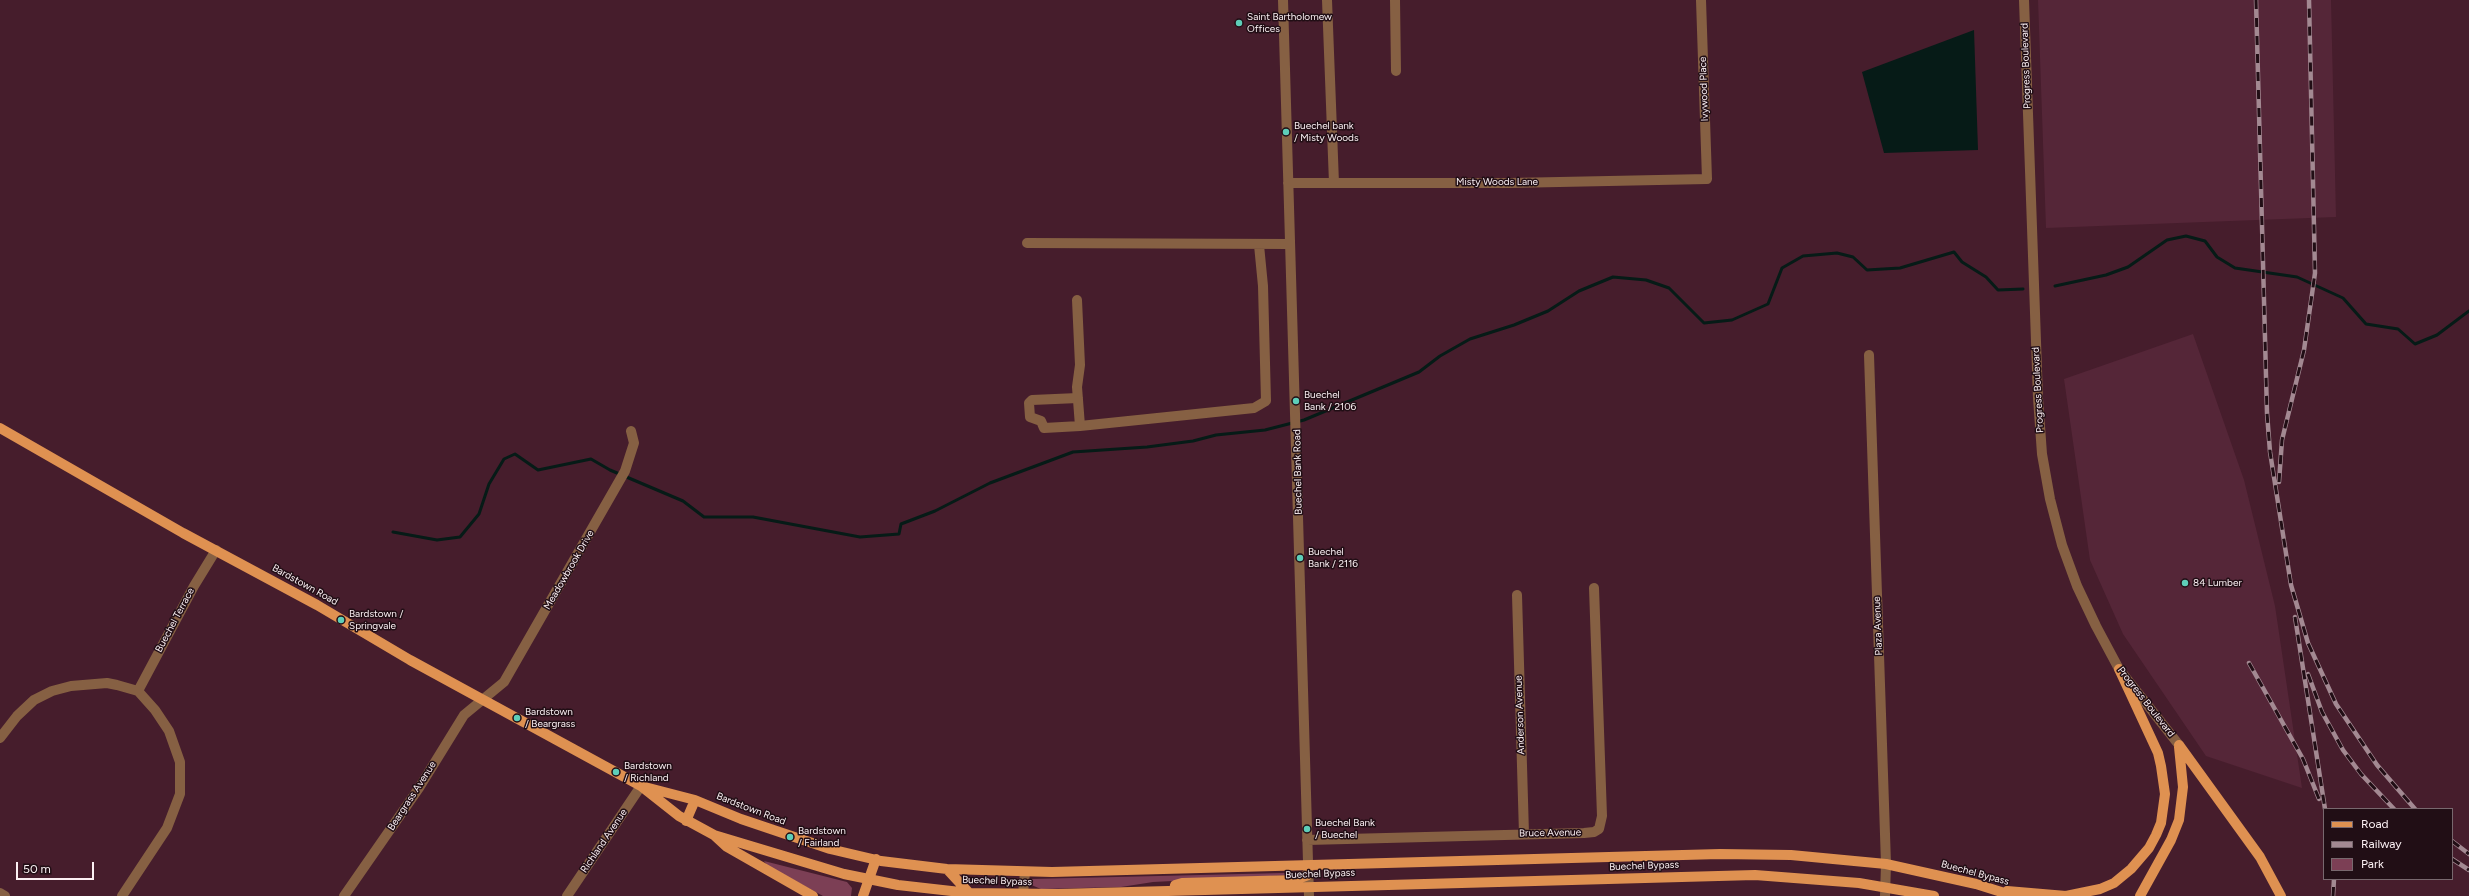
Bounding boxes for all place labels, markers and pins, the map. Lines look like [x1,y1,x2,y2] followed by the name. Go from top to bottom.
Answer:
[1247,11,1332,34] place label: Saint Bartholomew Offices
[1234,18,1244,28] marker: Saint Bartholomew Offices
[1294,120,1359,144] place label: Buechel bank / Misty Woods
[1281,127,1291,137] marker: Buechel bank / Misty Woods
[1304,389,1356,412] place label: Buechel Bank / 2106
[1291,396,1301,406] marker: Buechel Bank / 2106
[1308,546,1358,570] place label: Buechel Bank / 2116
[1295,553,1305,563] marker: Buechel Bank / 2116
[2193,577,2242,589] place label: 84 Lumber
[2180,578,2190,588] marker: 84 Lumber
[349,608,403,632] place label: Bardstown / Springvale
[336,615,346,625] marker: Bardstown / Springvale
[525,706,575,730] place label: Bardstown / Beargrass
[512,713,522,723] marker: Bardstown / Beargrass
[624,760,672,784] place label: Bardstown / Richland
[611,767,621,777] marker: Bardstown / Richland
[1315,817,1375,840] place label: Buechel Bank / Buechel
[1302,824,1312,834] marker: Buechel Bank / Buechel
[798,825,846,848] place label: Bardstown / Fairland
[785,832,795,842] marker: Bardstown / Fairland

